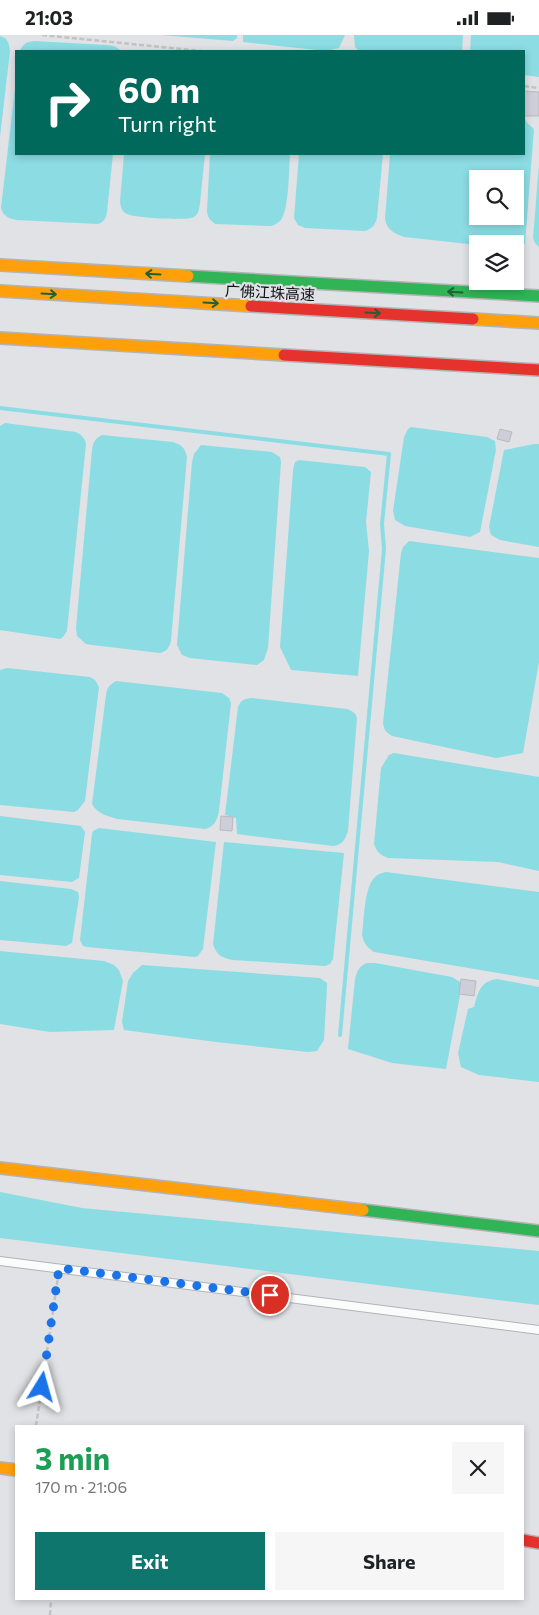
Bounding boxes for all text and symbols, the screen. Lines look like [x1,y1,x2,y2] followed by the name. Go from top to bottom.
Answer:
[25,6,73,29] text: 21:03
[118,67,200,110] text: 60 m
[35,70,100,135] icon: right
[118,110,216,137] text: Turn right
[469,170,524,290] map controls
[469,170,524,225] button: search
[469,235,524,290] button: layers
[146,270,162,279] one-way arrow
[225,281,315,303] street label: 广佛江珠高速
[448,287,464,296] one-way arrow
[40,290,56,299] one-way arrow
[203,299,219,308] one-way arrow
[365,308,381,317] one-way arrow
[249,1274,291,1316] pin
[256,1281,284,1309] icon: arrive
[15,1360,67,1412] position arrow
[35,1439,110,1476] text: 3 min
[452,1442,504,1494] button: close
[35,1477,127,1496] text: 170 m · 21:06
[35,1532,265,1590] button: Exit
[275,1532,504,1590] button: Share

